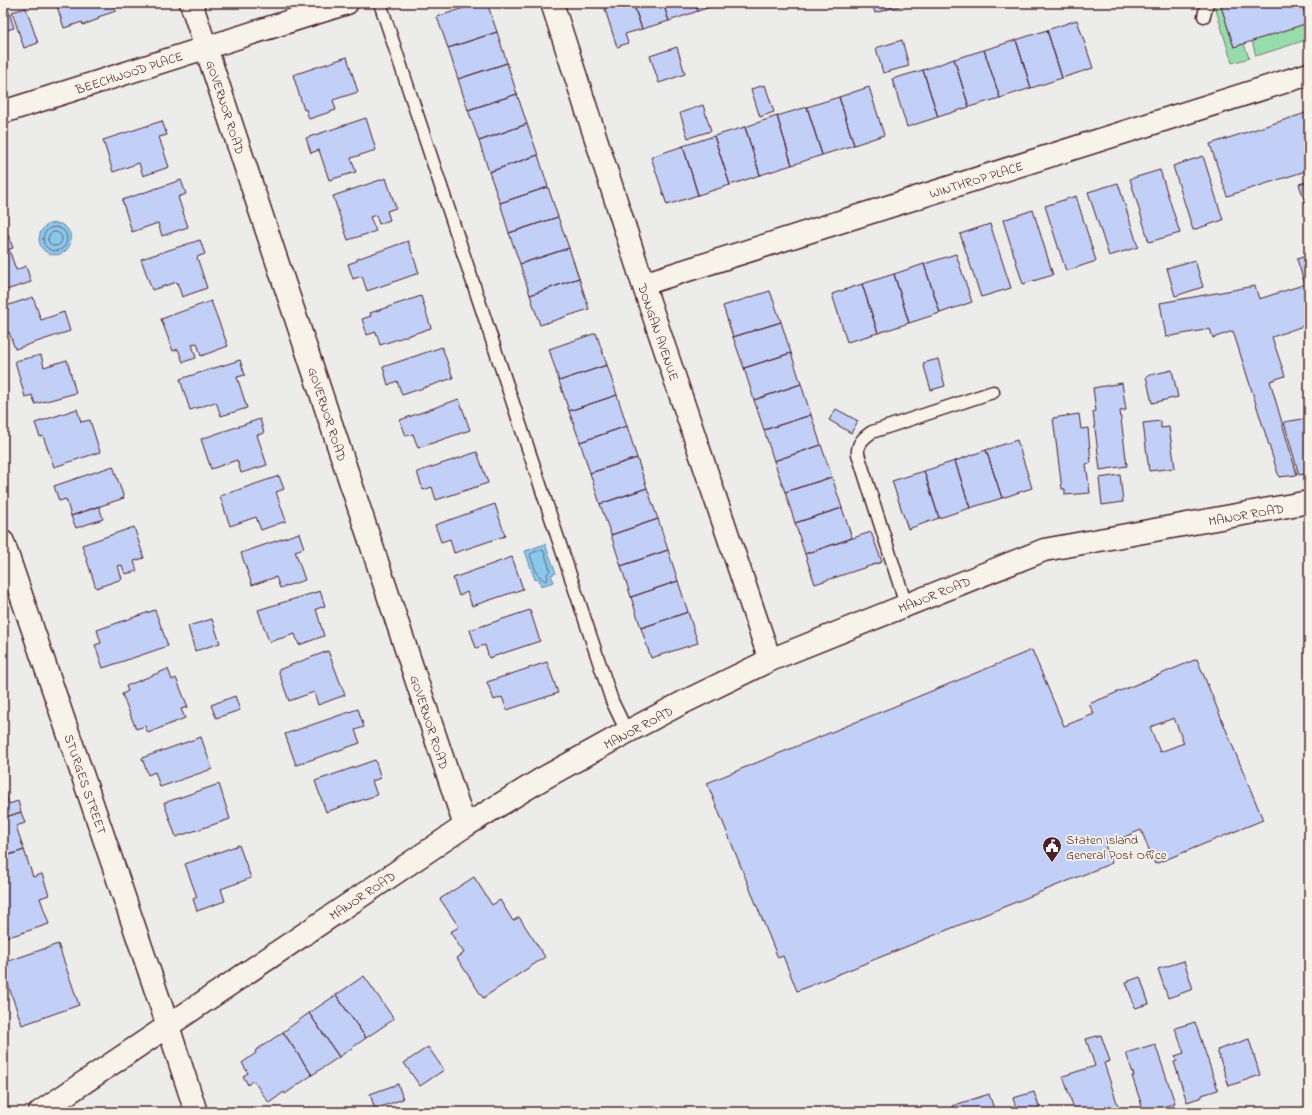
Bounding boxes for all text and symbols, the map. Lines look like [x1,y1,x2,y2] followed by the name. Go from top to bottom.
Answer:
[72,47,186,100] street label: BEECHWOOD PLACE
[200,58,249,157] street label: GOVERNOR ROAD
[927,157,1026,204] street label: WINTHROP PLACE
[632,280,683,384] street label: DONGAN AVENUE
[302,365,351,464] street label: GOVERNOR ROAD
[1207,499,1285,531] street label: MANOR ROAD
[896,572,973,618] street label: MANOR ROAD
[404,673,453,772] street label: GOVERNOR ROAD
[601,702,677,755] street label: MANOR ROAD
[58,732,111,838] street label: STURGES STREET
[1066,831,1167,865] place label: Staten Island General Post Office
[1041,835,1063,863] public building icon: Staten Island General Post Office
[326,867,400,925] street label: MANOR ROAD

